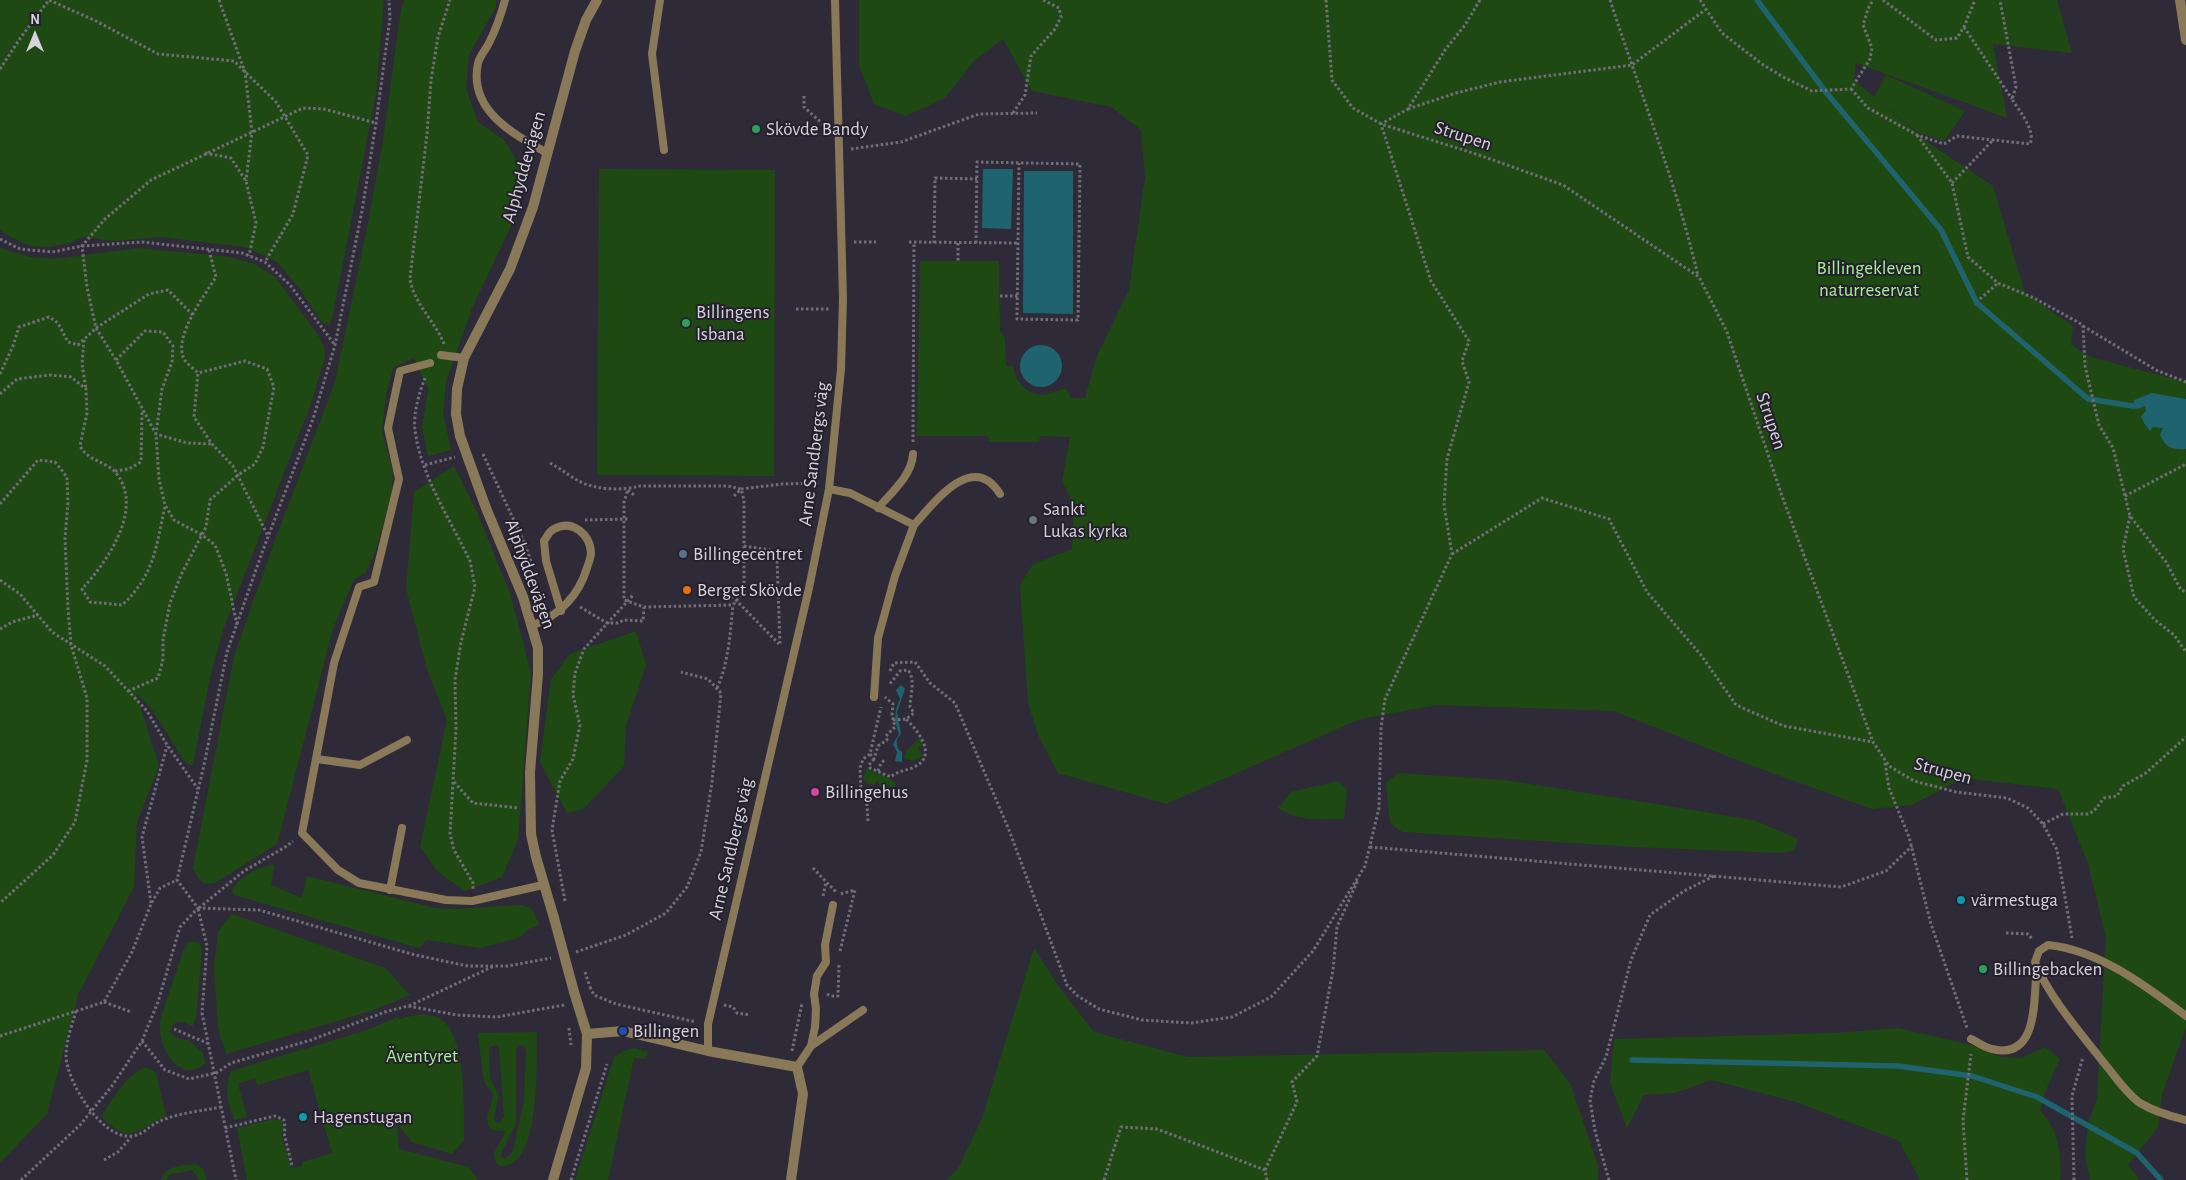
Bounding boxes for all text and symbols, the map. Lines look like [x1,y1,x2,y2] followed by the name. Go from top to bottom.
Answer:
[10,10,60,60] north arrow
[30,13,40,27] text: N
[497,108,551,226] street label: Alphyddevägen
[1431,116,1495,156] street label: Strupen
[766,118,868,140] place label: Skövde Bandy
[750,123,762,135] marker: Skövde Bandy
[1816,257,1922,301] park label: Billingekleven naturreservat
[696,301,769,345] place label: Billingens Isbana
[680,317,692,329] marker: Billingens Isbana
[794,381,834,527] street label: Arne Sandbergs väg
[1751,389,1791,453] street label: Strupen
[1043,498,1128,542] place label: Sankt Lukas kyrka
[1027,514,1039,526] marker: Sankt Lukas kyrka
[500,516,560,632] street label: Alphyddevägen
[693,543,802,565] place label: Billingecentret
[677,548,689,560] marker: Billingecentret
[697,579,802,601] place label: Berget Skövde
[681,584,693,596] marker: Berget Skövde
[1912,752,1974,790] street label: Strupen
[704,776,758,922] street label: Arne Sandbergs väg
[825,781,908,803] place label: Billingehus
[809,786,821,798] marker: Billingehus
[1971,889,2058,911] place label: värmestuga
[1955,894,1967,906] marker: värmestuga
[1993,958,2102,980] place label: Billingebacken
[1977,963,1989,975] marker: Billingebacken
[633,1020,699,1042] place label: Billingen
[617,1025,629,1037] marker: Billingen
[386,1045,458,1067] park label: Äventyret
[313,1106,412,1128] place label: Hagenstugan
[297,1111,309,1123] marker: Hagenstugan

